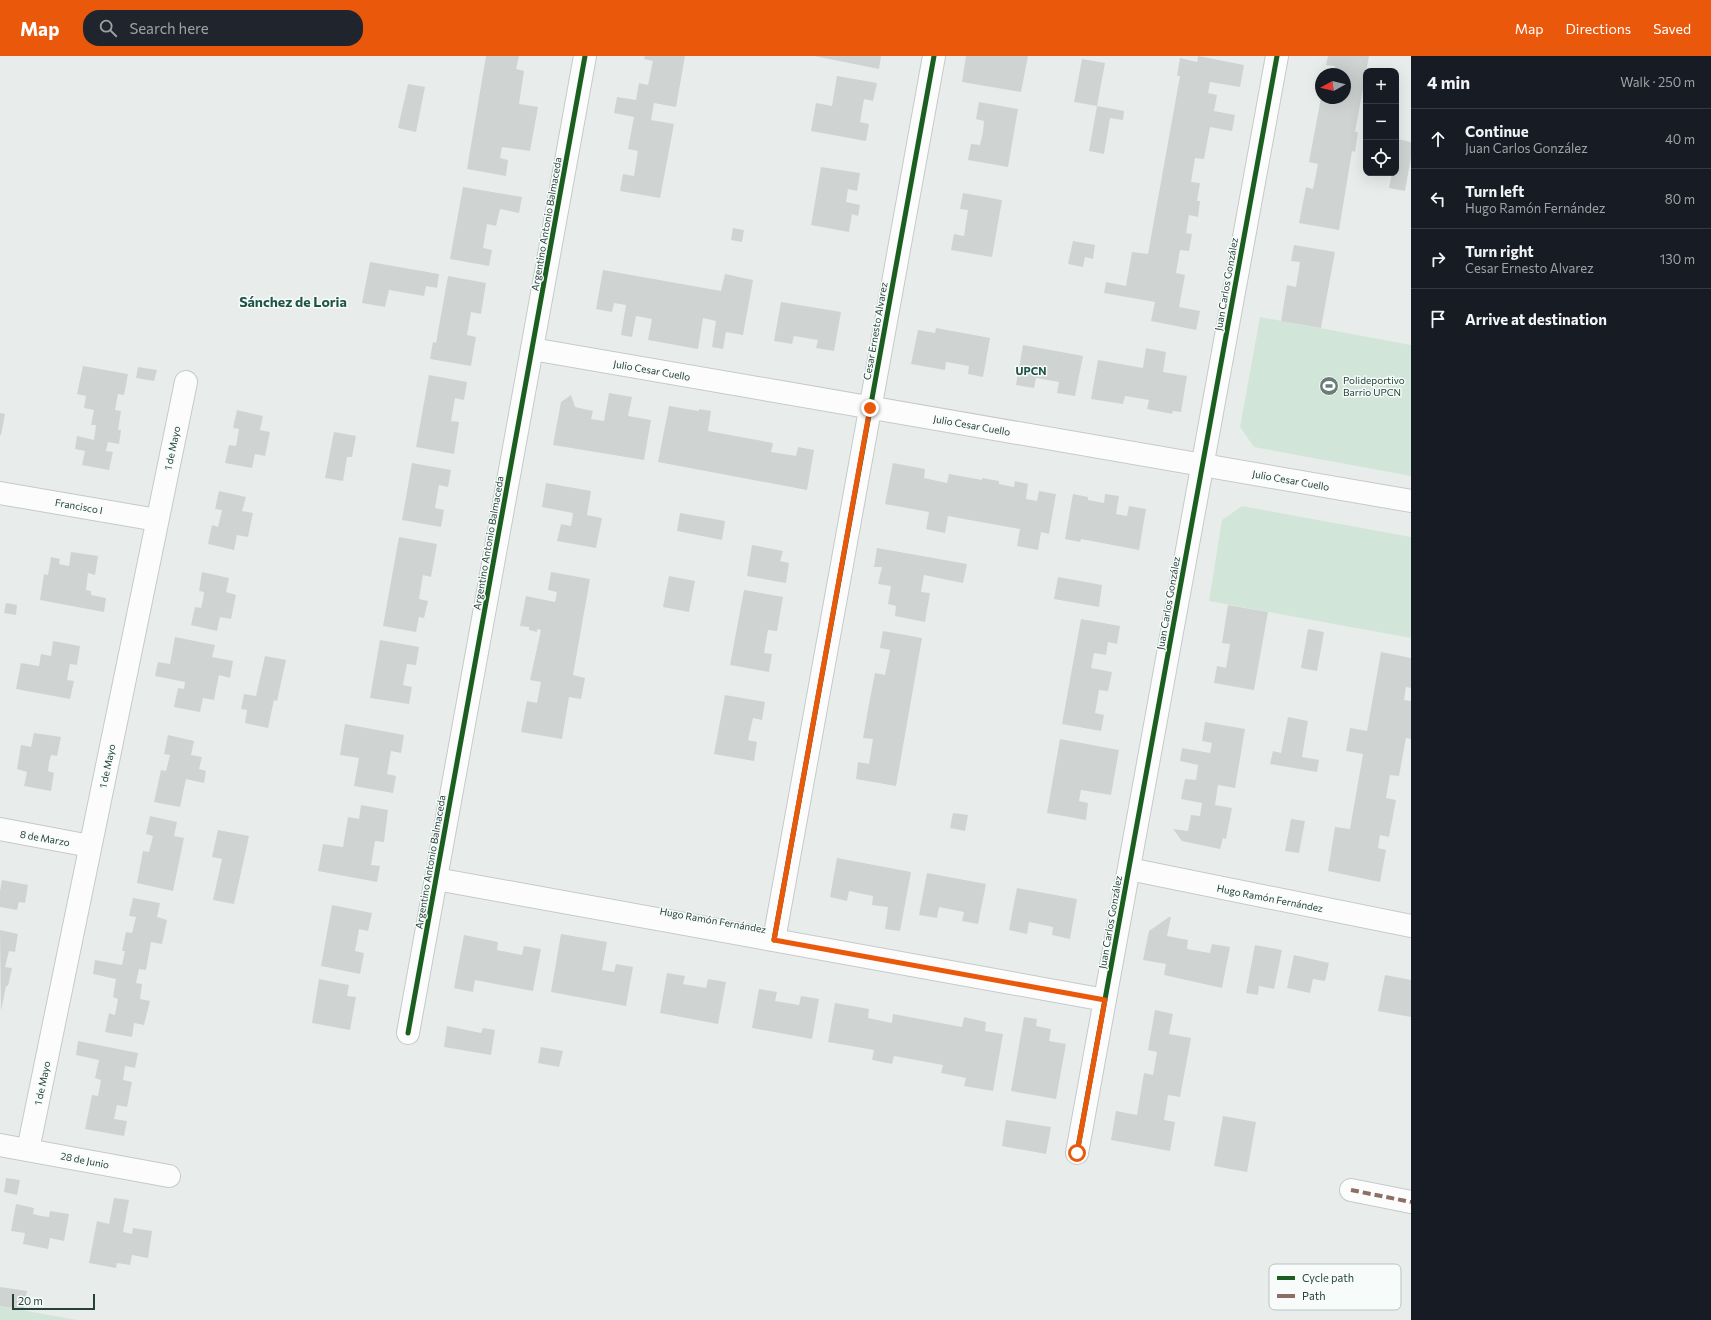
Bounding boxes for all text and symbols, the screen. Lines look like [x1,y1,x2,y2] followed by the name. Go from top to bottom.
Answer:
[83,10,363,46] search box
[20,17,59,40] text: Map
[97,17,119,39] icon: search
[129,19,209,37] text: Search here
[1515,20,1544,37] text: Map
[1566,20,1631,37] text: Directions
[1653,20,1691,37] text: Saved
[1315,68,1351,104] north arrow
[1363,68,1399,176] map controls
[1363,68,1399,104] button: +
[1427,72,1470,93] text: 4 min
[1620,74,1695,90] text: Walk · 250 m
[1363,104,1399,140] button: −
[1465,122,1529,140] text: Continue
[1427,128,1449,150] icon: ahead
[1665,131,1695,147] text: 40 m
[1363,140,1399,176] button: locate
[1465,140,1588,156] text: Juan Carlos González
[528,156,564,292] street label: Argentino Antonio Balmaceda
[1465,182,1524,200] text: Turn left
[1427,188,1449,210] icon: left
[1665,191,1695,207] text: 80 m
[1465,200,1605,216] text: Hugo Ramón Fernández
[1212,236,1240,331] street label: Juan Carlos González
[1465,242,1534,260] text: Turn right
[1427,248,1449,270] icon: right
[1660,251,1695,267] text: 130 m
[1465,260,1594,276] text: Cesar Ernesto Alvarez
[860,281,890,381] street label: Cesar Ernesto Alvarez
[239,293,347,310] district label: Sánchez de Loria
[1427,308,1449,330] icon: arrive
[1465,310,1607,328] text: Arrive at destination
[613,357,692,383] street label: Julio Cesar Cuello
[1016,364,1046,377] district label: UPCN
[1343,374,1405,398] place label: Polideportivo Barrio UPCN
[1318,375,1340,397] sports icon: Polideportivo Barrio UPCN
[861,399,879,417] route end
[933,412,1012,438] street label: Julio Cesar Cuello
[161,425,183,471] street label: 1 de Mayo
[1252,467,1331,493] street label: Julio Cesar Cuello
[470,475,506,611] street label: Argentino Antonio Balmaceda
[54,496,104,516] street label: Francisco I
[1154,555,1182,650] street label: Juan Carlos González
[96,743,118,789] street label: 1 de Mayo
[412,794,448,930] street label: Argentino Antonio Balmaceda
[19,828,71,848] street label: 8 de Marzo
[1096,874,1124,969] street label: Juan Carlos González
[1216,882,1324,914] street label: Hugo Ramón Fernández
[659,905,767,935] street label: Hugo Ramón Fernández
[31,1060,53,1106] street label: 1 de Mayo
[1068,1144,1086,1162] route start
[60,1149,110,1171] street label: 28 de Junio
[1269,1264,1401,1310] legend
[1302,1271,1354,1284] text: Cycle path
[1302,1289,1325,1302] text: Path
[12,1292,95,1311] scale bar
[18,1294,43,1307] text: 20 m

